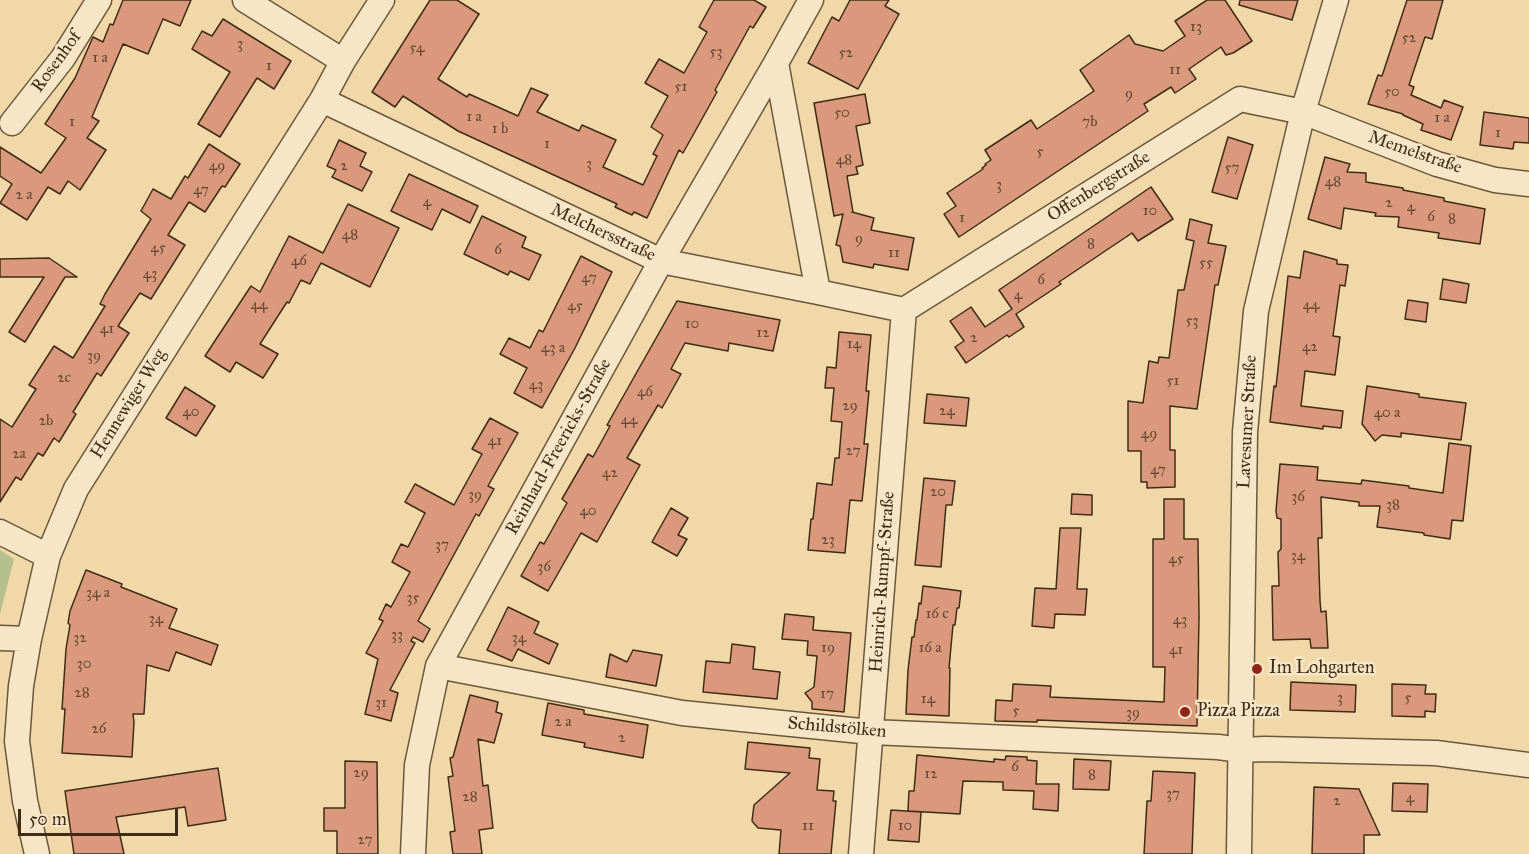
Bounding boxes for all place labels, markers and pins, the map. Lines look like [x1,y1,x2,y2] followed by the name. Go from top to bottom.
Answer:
[1269,658,1374,680] place label: Im Lohgarten
[1250,662,1264,676] marker: Im Lohgarten
[1197,701,1280,723] place label: Pizza Pizza
[1178,705,1192,719] marker: Pizza Pizza

